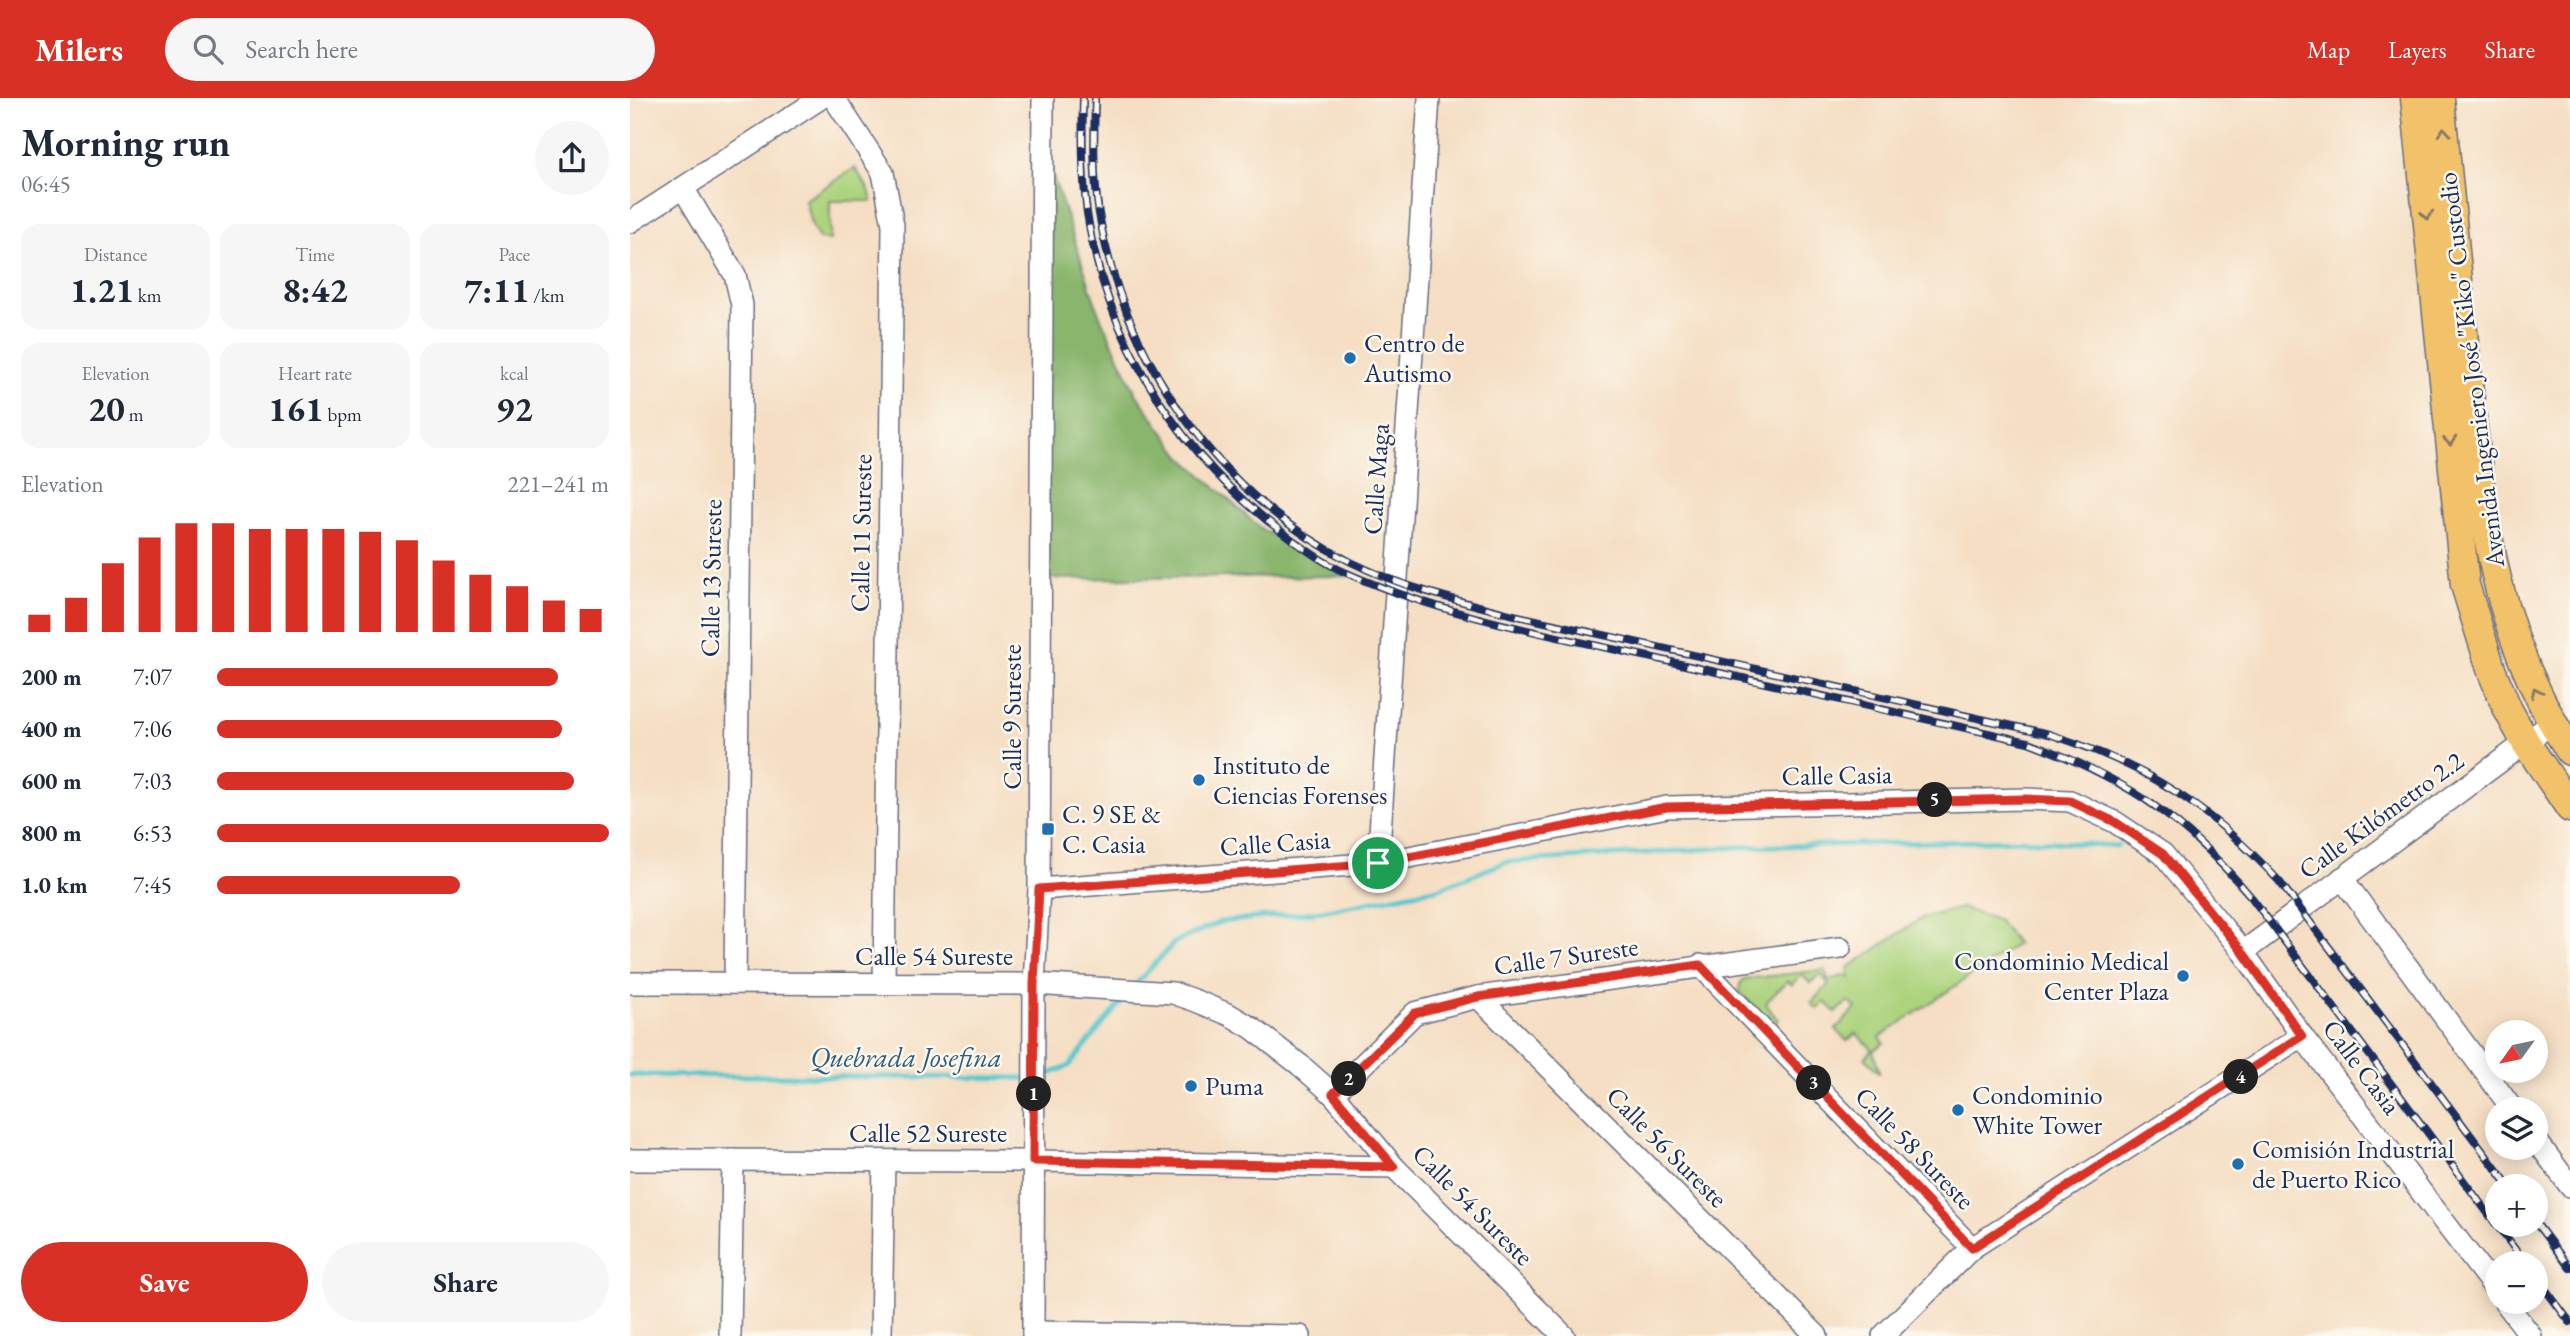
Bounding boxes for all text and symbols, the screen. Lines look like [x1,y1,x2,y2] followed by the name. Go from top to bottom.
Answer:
[165,18,655,81] search box
[35,28,123,71] text: Milers
[189,30,227,68] icon: search
[245,32,358,66] text: Search here
[2307,34,2350,65] text: Map
[2388,34,2447,65] text: Layers
[2485,34,2535,65] text: Share
[21,118,230,167] text: Morning run
[535,121,609,195] button: share
[2436,126,2451,138] one-way arrow
[21,169,71,199] text: 06:45
[2430,170,2512,570] street label: Avenida Ingeniero José "Kiko" Custodio
[2419,209,2434,220] one-way arrow
[84,242,147,267] text: Distance
[295,242,335,267] text: Time
[498,242,530,267] text: Pace
[70,267,134,312] text: 1.21
[282,267,348,312] text: 8:42
[464,267,529,312] text: 7:11
[134,283,162,308] text: km
[529,283,565,308] text: /km
[1363,326,1465,390] place label: Centro de Autismo
[1342,350,1358,366] marker: Centro de Autismo
[81,361,150,386] text: Elevation
[278,361,352,386] text: Heart rate
[500,361,529,386] text: kcal
[88,386,125,431] text: 20
[268,386,324,431] text: 161
[496,386,533,431] text: 92
[125,402,143,427] text: m
[324,402,362,427] text: bpm
[1355,422,1397,536] street label: Calle Maga
[2442,436,2457,447] one-way arrow
[843,454,879,612] street label: Calle 11 Sureste
[21,469,104,499] text: Elevation
[508,469,609,499] text: 221–241 m
[693,499,729,657] street label: Calle 13 Sureste
[995,644,1029,790] street label: Calle 9 Sureste
[21,662,82,692] text: 200 m
[133,662,172,692] text: 7:07
[2531,687,2545,699] one-way arrow
[21,714,82,744] text: 400 m
[133,714,172,744] text: 7:06
[2292,743,2471,886] street label: Calle Kilómetro 2.2
[1213,748,1388,812] place label: Instituto de Ciencias Forenses
[1781,757,1893,793] street label: Calle Casia
[21,766,82,796] text: 600 m
[133,766,172,796] text: 7:03
[1191,772,1207,788] marker: Instituto de Ciencias Forenses
[1918,782,1952,818] pin: 5
[1929,787,1940,812] text: 5
[1062,797,1161,861] place label: C. 9 SE & C. Casia
[21,818,82,848] text: 800 m
[133,818,172,848] text: 6:53
[1040,821,1056,837] marker: C. 9 SE & C. Casia
[1219,822,1332,864] street label: Calle Casia
[1348,833,1408,893] pin
[1359,844,1397,882] icon: arrive
[21,870,88,900] text: 1.0 km
[133,870,172,900] text: 7:45
[1492,929,1640,983] street label: Calle 7 Sureste
[855,939,1013,973] street label: Calle 54 Sureste
[1954,944,2170,1008] place label: Condominio Medical Center Plaza
[2175,968,2191,984] marker: Condominio Medical Center Plaza
[2315,1013,2409,1122] street label: Calle Casia
[2485,1020,2548,1083] north arrow
[2485,1020,2548,1314] map controls
[810,1039,1002,1075] water label: Quebrada Josefina
[2224,1060,2258,1094] pin: 4
[1332,1062,1366,1096] pin: 2
[2235,1064,2246,1089] text: 4
[1343,1066,1354,1091] text: 2
[1796,1066,1832,1100] pin: 3
[1205,1069,1264,1103] place label: Puma
[1808,1070,1819,1095] text: 3
[1016,1076,1052,1112] pin: 1
[1183,1078,1199,1094] marker: Puma
[1972,1078,2103,1142] place label: Condominio White Tower
[1599,1079,1735,1215] street label: Calle 56 Sureste
[1848,1079,1982,1217] street label: Calle 58 Sureste
[1028,1081,1039,1106] text: 1
[2485,1097,2548,1160] button: layers
[1950,1102,1966,1118] marker: Condominio White Tower
[849,1116,1007,1150] street label: Calle 52 Sureste
[2252,1132,2454,1196] place label: Comisión Industrial de Puerto Rico
[1405,1137,1541,1273] street label: Calle 54 Sureste
[2230,1156,2246,1172] marker: Comisión Industrial de Puerto Rico
[2485,1174,2548,1237] button: +
[21,1242,308,1322] button: Save
[322,1242,609,1322] button: Share
[2485,1251,2548,1314] button: −

